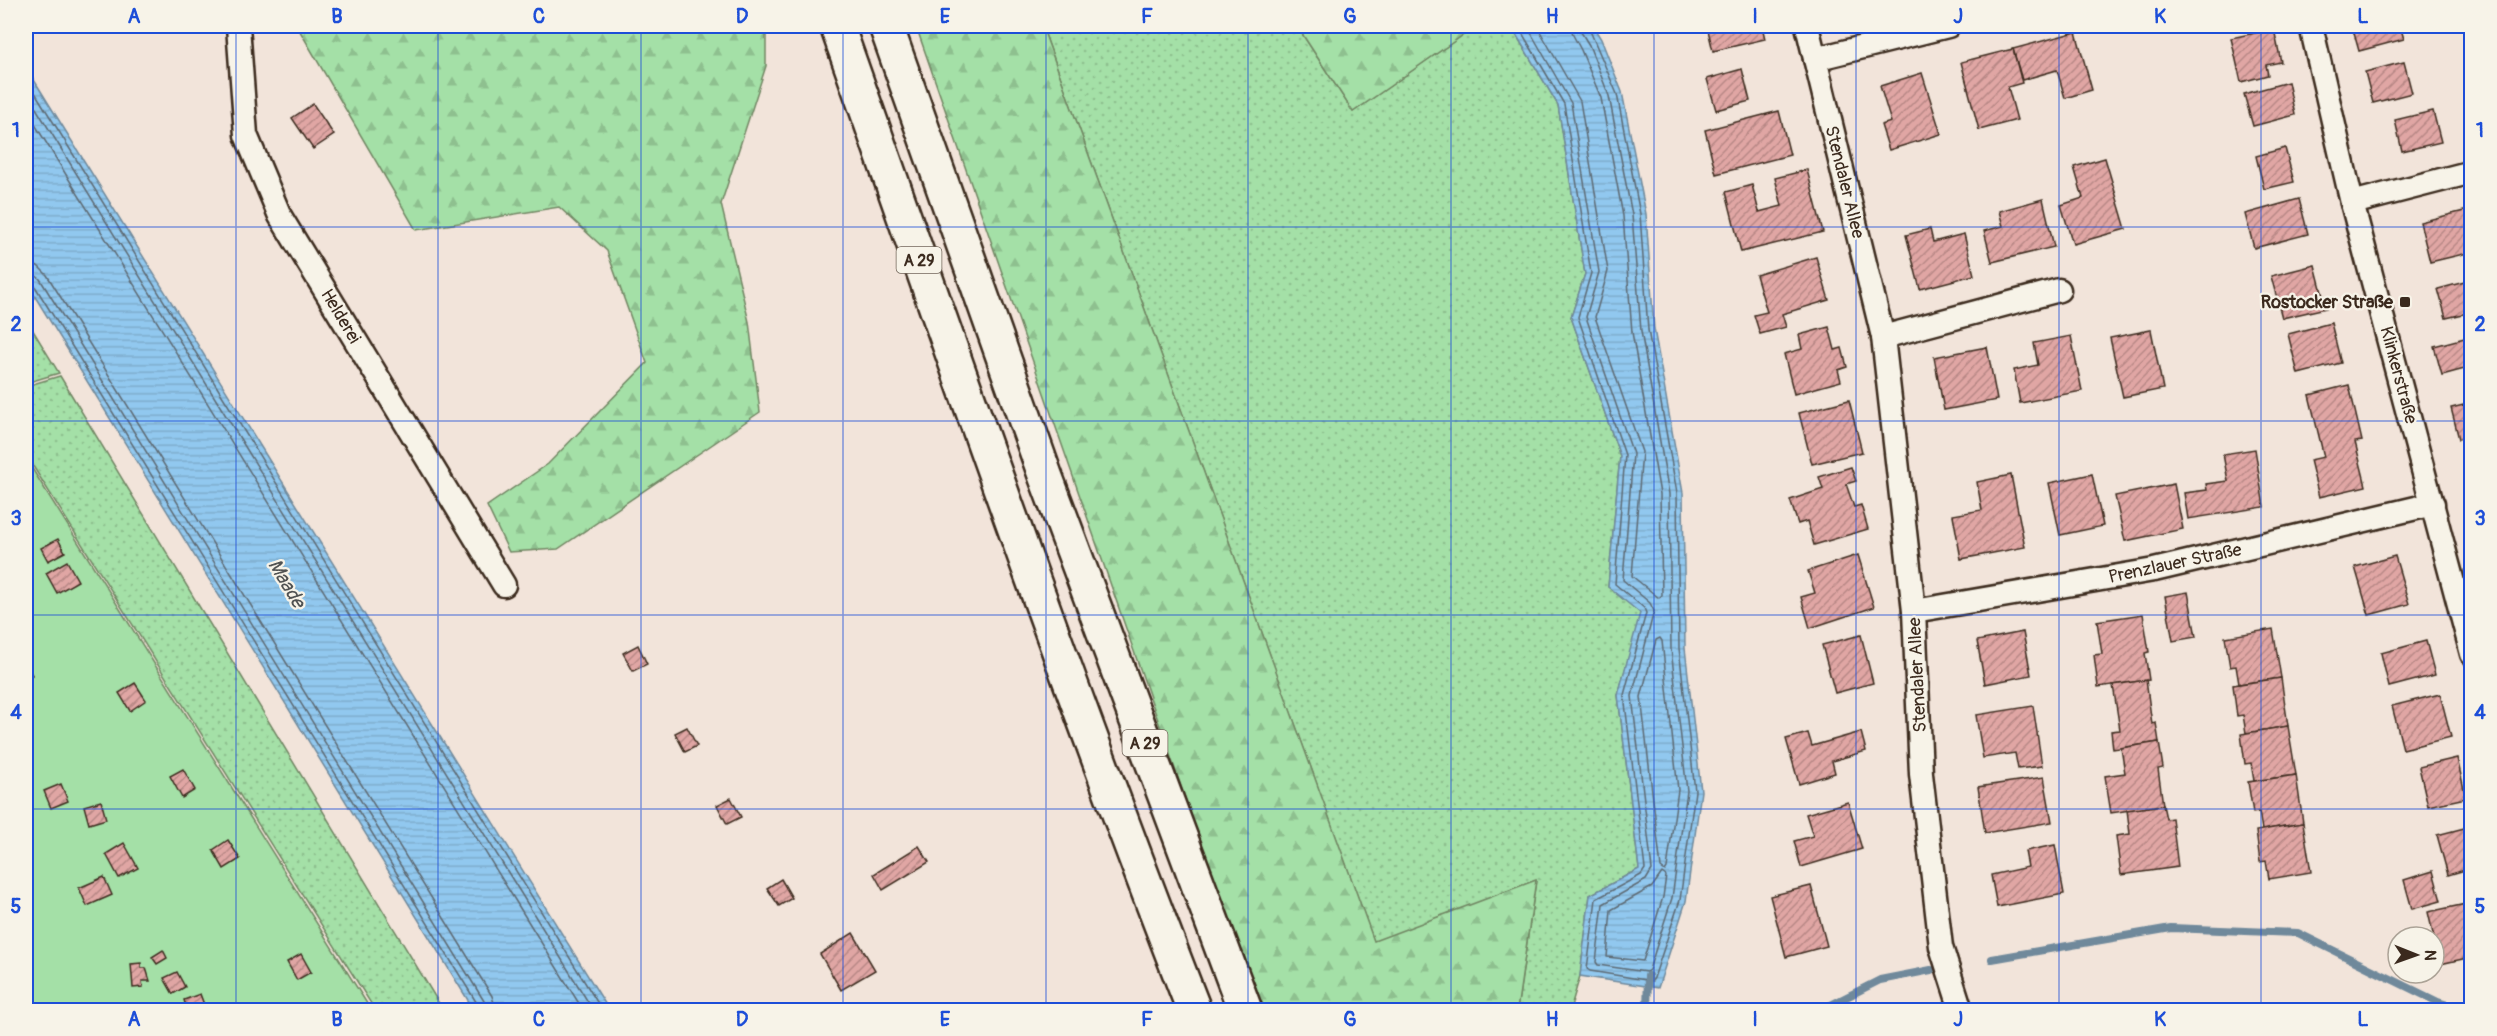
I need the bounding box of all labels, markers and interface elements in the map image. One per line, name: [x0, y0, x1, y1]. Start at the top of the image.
text: A: [128, 4, 141, 29]
text: B: [331, 4, 343, 29]
text: C: [533, 4, 545, 29]
text: D: [736, 4, 749, 29]
text: E: [940, 4, 951, 29]
text: F: [1141, 4, 1153, 29]
text: G: [1343, 4, 1357, 29]
text: H: [1546, 4, 1559, 29]
text: I: [1752, 4, 1758, 29]
text: J: [1953, 4, 1963, 29]
text: K: [2154, 4, 2166, 29]
text: L: [2357, 4, 2369, 29]
text: 1: [12, 118, 20, 143]
text: 1: [2476, 118, 2484, 143]
street label: Stendaler Allee: [1819, 123, 1870, 241]
road number: A 29: [896, 247, 942, 273]
street label: Helderei: [315, 285, 366, 348]
place label: Rostocker Straße: [2261, 291, 2394, 314]
marker: Rostocker Straße: [2398, 295, 2412, 309]
text: 2: [10, 312, 22, 337]
text: 2: [2474, 312, 2486, 337]
street label: Klinkerstraße: [2374, 324, 2423, 426]
text: 3: [10, 506, 22, 531]
text: 3: [2474, 506, 2486, 531]
street label: Prenzlauer Straße: [2106, 538, 2244, 589]
water label: Maade: [262, 554, 312, 614]
street label: Stendaler Allee: [1903, 617, 1932, 733]
text: 4: [10, 700, 22, 725]
text: 4: [2474, 700, 2486, 725]
road number: A 29: [1122, 730, 1168, 756]
text: 5: [11, 894, 22, 919]
text: 5: [2475, 894, 2486, 919]
north arrow: [2386, 925, 2446, 985]
text: N: [2420, 950, 2440, 961]
text: A: [128, 1007, 141, 1032]
text: B: [331, 1007, 343, 1032]
text: C: [533, 1007, 545, 1032]
text: D: [736, 1007, 749, 1032]
text: E: [940, 1007, 951, 1032]
text: F: [1141, 1007, 1153, 1032]
text: G: [1343, 1007, 1357, 1032]
text: H: [1546, 1007, 1559, 1032]
text: I: [1752, 1007, 1758, 1032]
text: J: [1953, 1007, 1963, 1032]
text: K: [2154, 1007, 2166, 1032]
text: L: [2357, 1007, 2369, 1032]

